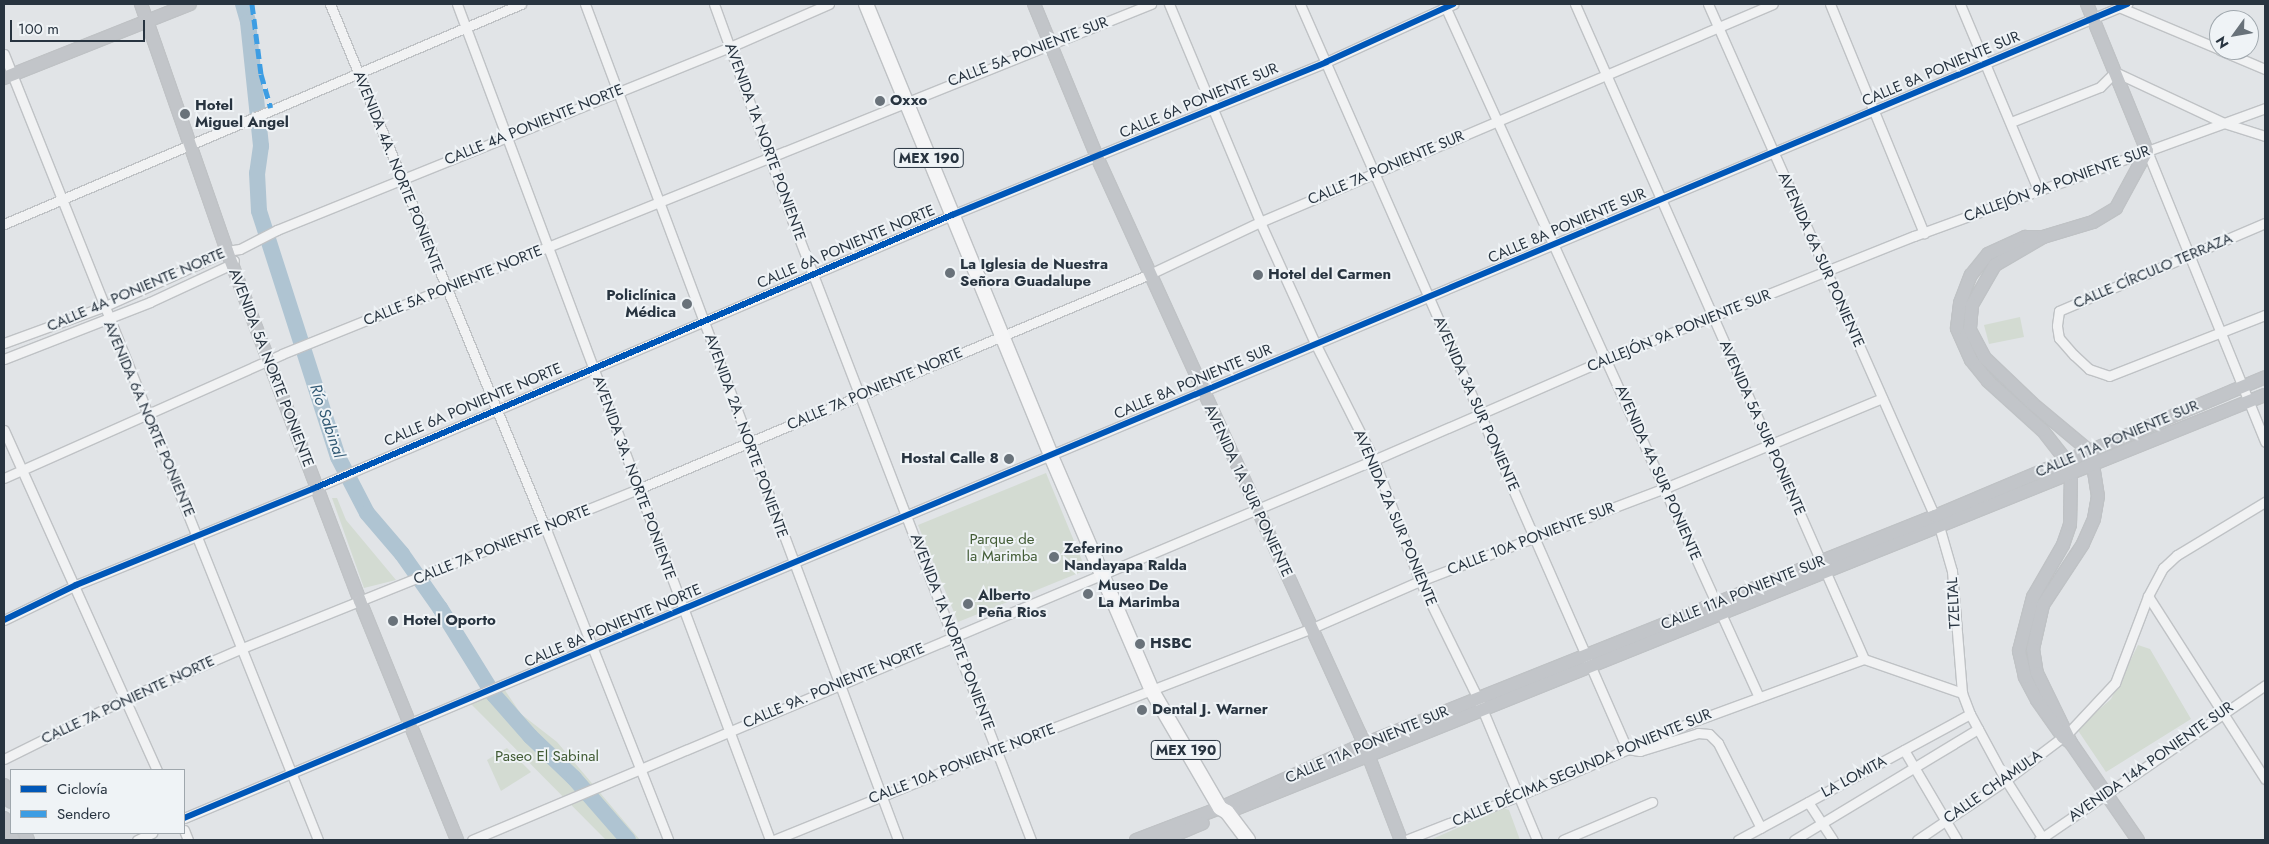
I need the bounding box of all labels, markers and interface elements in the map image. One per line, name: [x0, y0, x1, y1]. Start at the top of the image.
scale bar: [12, 10, 148, 42]
north arrow: [2209, 10, 2259, 60]
street label: CALLE 5A PONIENTE SUR: [945, 13, 1111, 91]
text: 100 m: [18, 18, 59, 40]
street label: CALLE 8A PONIENTE SUR: [1859, 28, 2023, 110]
text: N: [2211, 32, 2234, 52]
street label: AVENIDA 1A NORTE PONIENTE: [721, 41, 809, 243]
street label: CALLE 6A PONIENTE SUR: [1117, 59, 1281, 143]
street label: AVENIDA 4A. NORTE PONIENTE: [349, 68, 447, 276]
street label: CALLE 4A PONIENTE NORTE: [442, 81, 626, 169]
place label: Oxxo: [890, 92, 927, 110]
marker: Oxxo: [874, 95, 886, 107]
place label: Hotel Miguel Angel: [195, 96, 289, 131]
marker: Hotel Miguel Angel: [179, 108, 191, 120]
street label: CALLE 7A PONIENTE SUR: [1305, 127, 1467, 209]
street label: CALLEJÓN 9A PONIENTE SUR: [1962, 142, 2152, 226]
road number: MEX 190: [893, 146, 965, 170]
street label: AVENIDA 6A SUR PONIENTE: [1774, 170, 1868, 350]
street label: CALLE 8A PONIENTE SUR: [1485, 185, 1649, 267]
street label: CALLE 6A PONIENTE NORTE: [754, 201, 938, 293]
street label: CALLE CÍRCULO TERRAZA: [2071, 229, 2235, 313]
street label: CALLE 5A PONIENTE NORTE: [361, 242, 545, 330]
street label: CALLE 4A PONIENTE NORTE: [44, 244, 228, 336]
place label: La Iglesia de Nuestra Señora Guadalupe: [960, 255, 1108, 290]
street label: AVENIDA 5A NORTE PONIENTE: [225, 266, 317, 470]
place label: Hotel del Carmen: [1268, 266, 1391, 284]
marker: La Iglesia de Nuestra Señora Guadalupe: [944, 267, 956, 279]
marker: Hotel del Carmen: [1252, 269, 1264, 281]
place label: Policlínica Médica: [606, 286, 676, 321]
street label: CALLEJÓN 9A PONIENTE SUR: [1585, 286, 1773, 376]
marker: Policlínica Médica: [680, 297, 694, 311]
street label: AVENIDA 3A SUR PONIENTE: [1429, 314, 1523, 494]
street label: AVENIDA 6A NORTE PONIENTE: [99, 318, 199, 520]
street label: AVENIDA 2A. NORTE PONIENTE: [701, 331, 791, 541]
street label: AVENIDA 5A SUR PONIENTE: [1715, 338, 1809, 518]
street label: CALLE 8A PONIENTE SUR: [1111, 341, 1275, 423]
street label: CALLE 7A PONIENTE NORTE: [784, 344, 966, 434]
street label: CALLE 6A PONIENTE NORTE: [381, 359, 565, 451]
street label: AVENIDA 3A. NORTE PONIENTE: [589, 374, 679, 582]
water label: Río Sabinal: [305, 382, 349, 460]
street label: AVENIDA 4A SUR PONIENTE: [1611, 382, 1705, 564]
street label: CALLE 11A PONIENTE SUR: [2033, 397, 2201, 481]
street label: AVENIDA 1A SUR PONIENTE: [1200, 402, 1296, 580]
street label: AVENIDA 2A SUR PONIENTE: [1350, 427, 1440, 609]
place label: Hostal Calle 8: [901, 450, 999, 468]
marker: Hostal Calle 8: [1003, 453, 1015, 465]
street label: CALLE 10A PONIENTE SUR: [1445, 499, 1617, 579]
street label: CALLE 7A PONIENTE NORTE: [411, 501, 593, 589]
park label: Parque de la Marimba: [966, 530, 1038, 565]
street label: AVENIDA 1A NORTE PONIENTE: [906, 531, 998, 733]
place label: Zeferino Nandayapa Ralda: [1064, 539, 1187, 574]
marker: Zeferino Nandayapa Ralda: [1048, 551, 1060, 563]
street label: CALLE 11A PONIENTE SUR: [1658, 552, 1828, 634]
place label: Museo De La Marimba: [1098, 576, 1180, 611]
street label: TZELTAL: [1944, 577, 1964, 629]
street label: CALLE 8A PONIENTE NORTE: [522, 580, 704, 672]
place label: Alberto Peña Rios: [978, 586, 1046, 621]
marker: Museo De La Marimba: [1082, 588, 1094, 600]
marker: Alberto Peña Rios: [962, 598, 974, 610]
place label: Hotel Oporto: [403, 612, 496, 630]
marker: Hotel Oporto: [387, 615, 399, 627]
place label: HSBC: [1150, 635, 1192, 653]
marker: HSBC: [1134, 638, 1146, 650]
street label: CALLE 9A. PONIENTE NORTE: [741, 640, 927, 732]
street label: CALLE 7A PONIENTE NORTE: [39, 652, 217, 748]
street label: AVENIDA 14A PONIENTE SUR: [2065, 698, 2237, 826]
place label: Dental J. Warner: [1152, 701, 1268, 719]
street label: CALLE 11A PONIENTE SUR: [1283, 703, 1451, 787]
marker: Dental J. Warner: [1136, 704, 1148, 716]
street label: CALLE DÉCIMA SEGUNDA PONIENTE SUR: [1450, 705, 1714, 831]
street label: CALLE 10A PONIENTE NORTE: [866, 720, 1058, 808]
road number: MEX 190: [1150, 738, 1222, 762]
street label: CALLE CHAMULA: [1940, 746, 2046, 828]
park label: Paseo El Sabinal: [495, 748, 599, 766]
street label: LA LOMITA: [1818, 752, 1890, 802]
legend: [10, 769, 185, 834]
text: Ciclovía: [57, 778, 107, 800]
text: Sendero: [57, 803, 110, 825]

